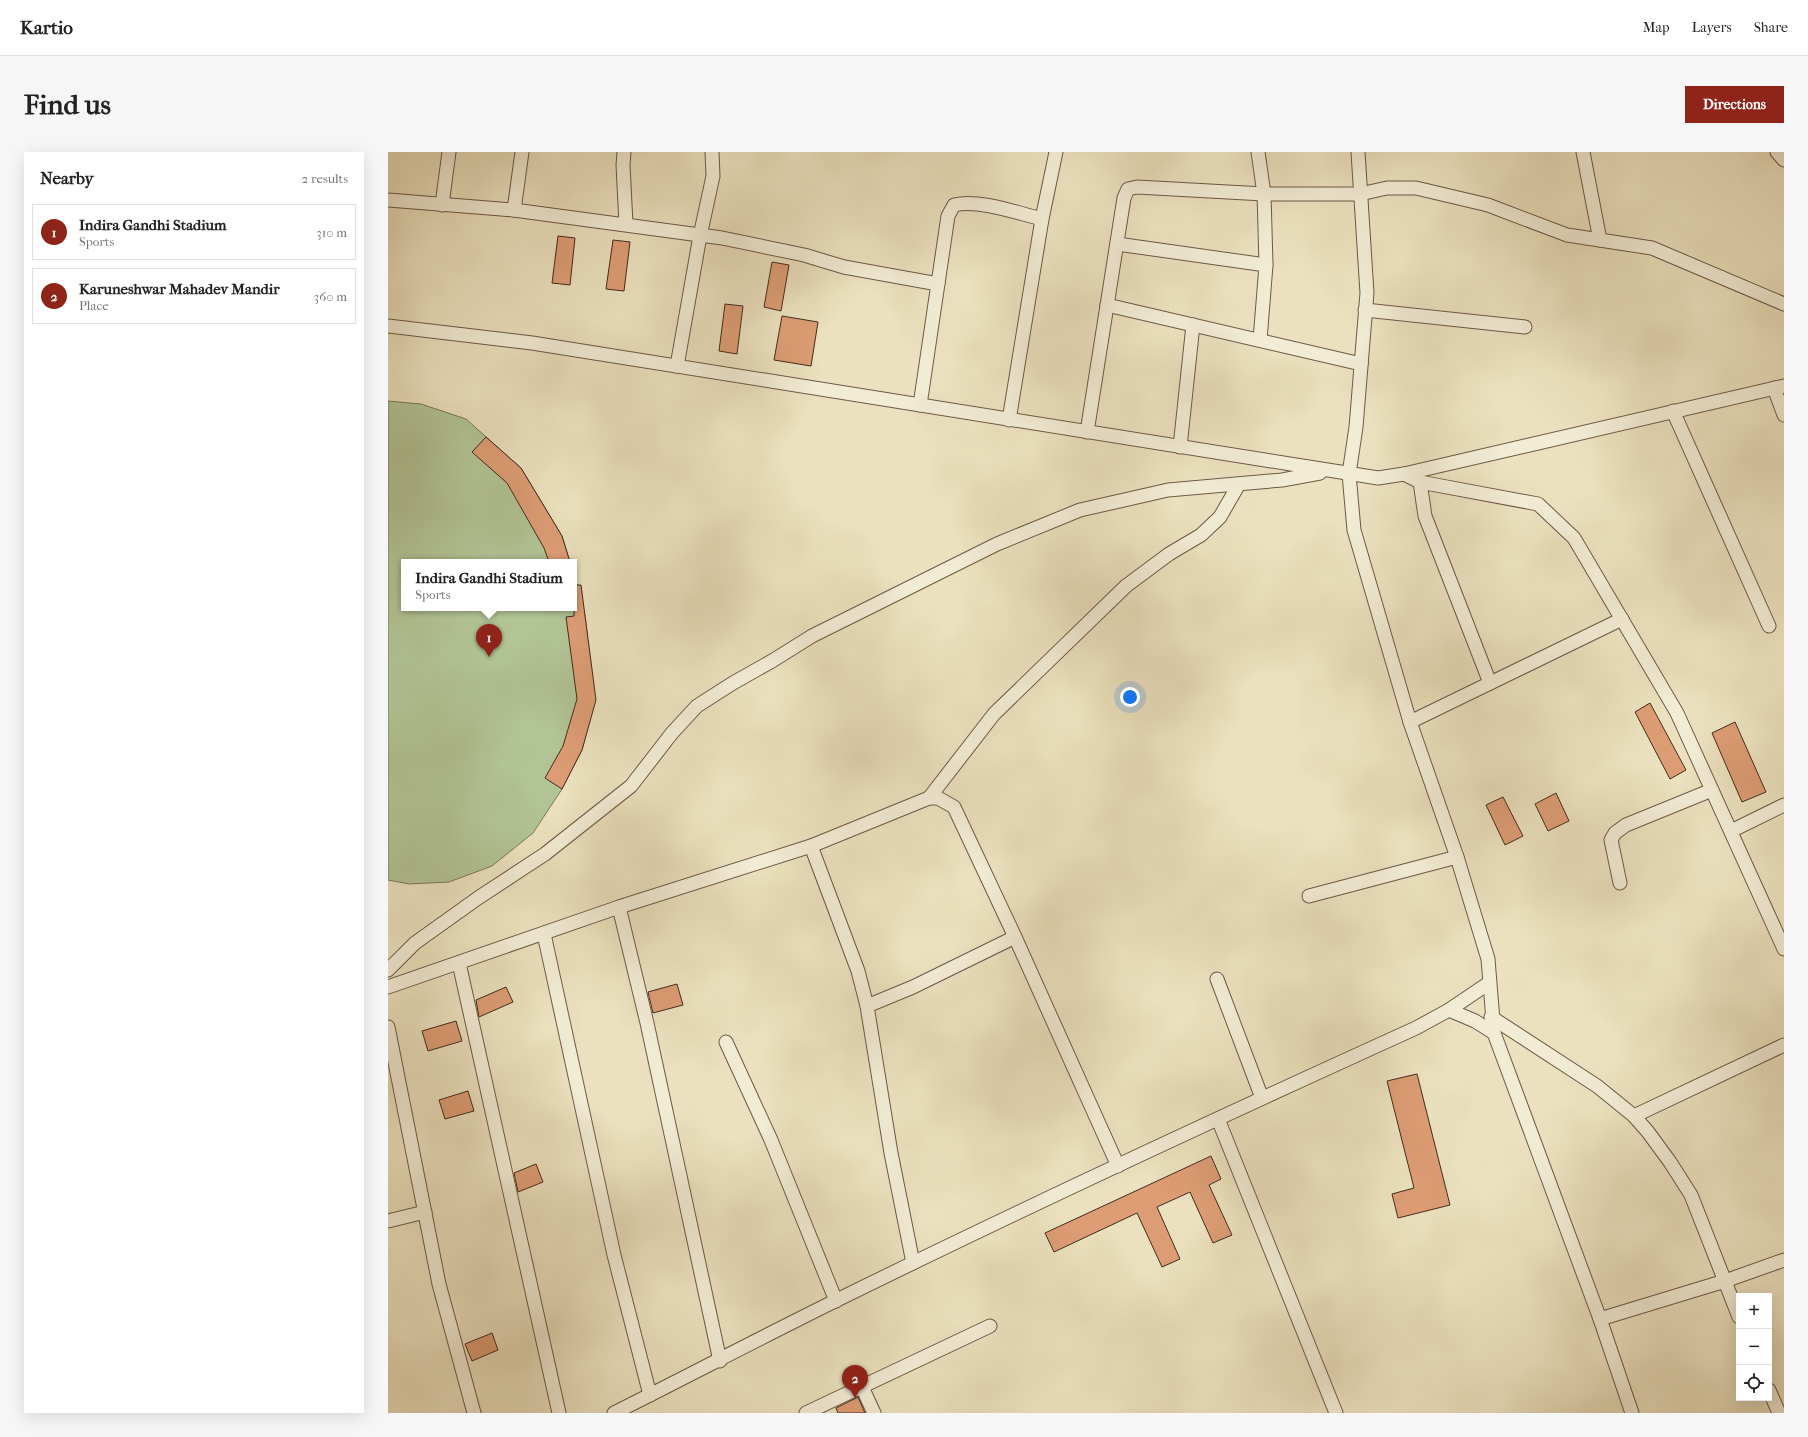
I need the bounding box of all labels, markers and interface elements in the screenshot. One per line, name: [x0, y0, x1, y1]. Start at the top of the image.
text: Kartio: [20, 17, 73, 39]
text: Map: [1643, 19, 1670, 36]
text: Layers: [1692, 19, 1732, 36]
text: Share: [1754, 19, 1788, 36]
button: Directions: [1685, 86, 1784, 123]
text: Find us: [24, 88, 111, 121]
text: Nearby: [40, 168, 94, 188]
text: 2 results: [302, 171, 348, 186]
text: Indira Gandhi Stadium: [79, 216, 227, 234]
text: 1: [52, 225, 56, 240]
text: 310 m: [316, 225, 347, 240]
text: Sports: [79, 234, 114, 249]
text: Karuneshwar Mahadev Mandir: [79, 280, 280, 298]
text: 2: [51, 289, 57, 304]
text: 360 m: [314, 289, 347, 304]
text: Place: [79, 298, 109, 313]
popup: [401, 559, 577, 611]
text: Indira Gandhi Stadium: [415, 569, 563, 587]
text: Sports: [415, 587, 451, 602]
pin: 1: [476, 624, 502, 657]
your location: [1120, 687, 1140, 707]
map controls: [1736, 1293, 1772, 1401]
button: +: [1736, 1293, 1772, 1329]
button: −: [1736, 1329, 1772, 1365]
pin: 2: [842, 1365, 868, 1398]
button: locate: [1736, 1365, 1772, 1401]

